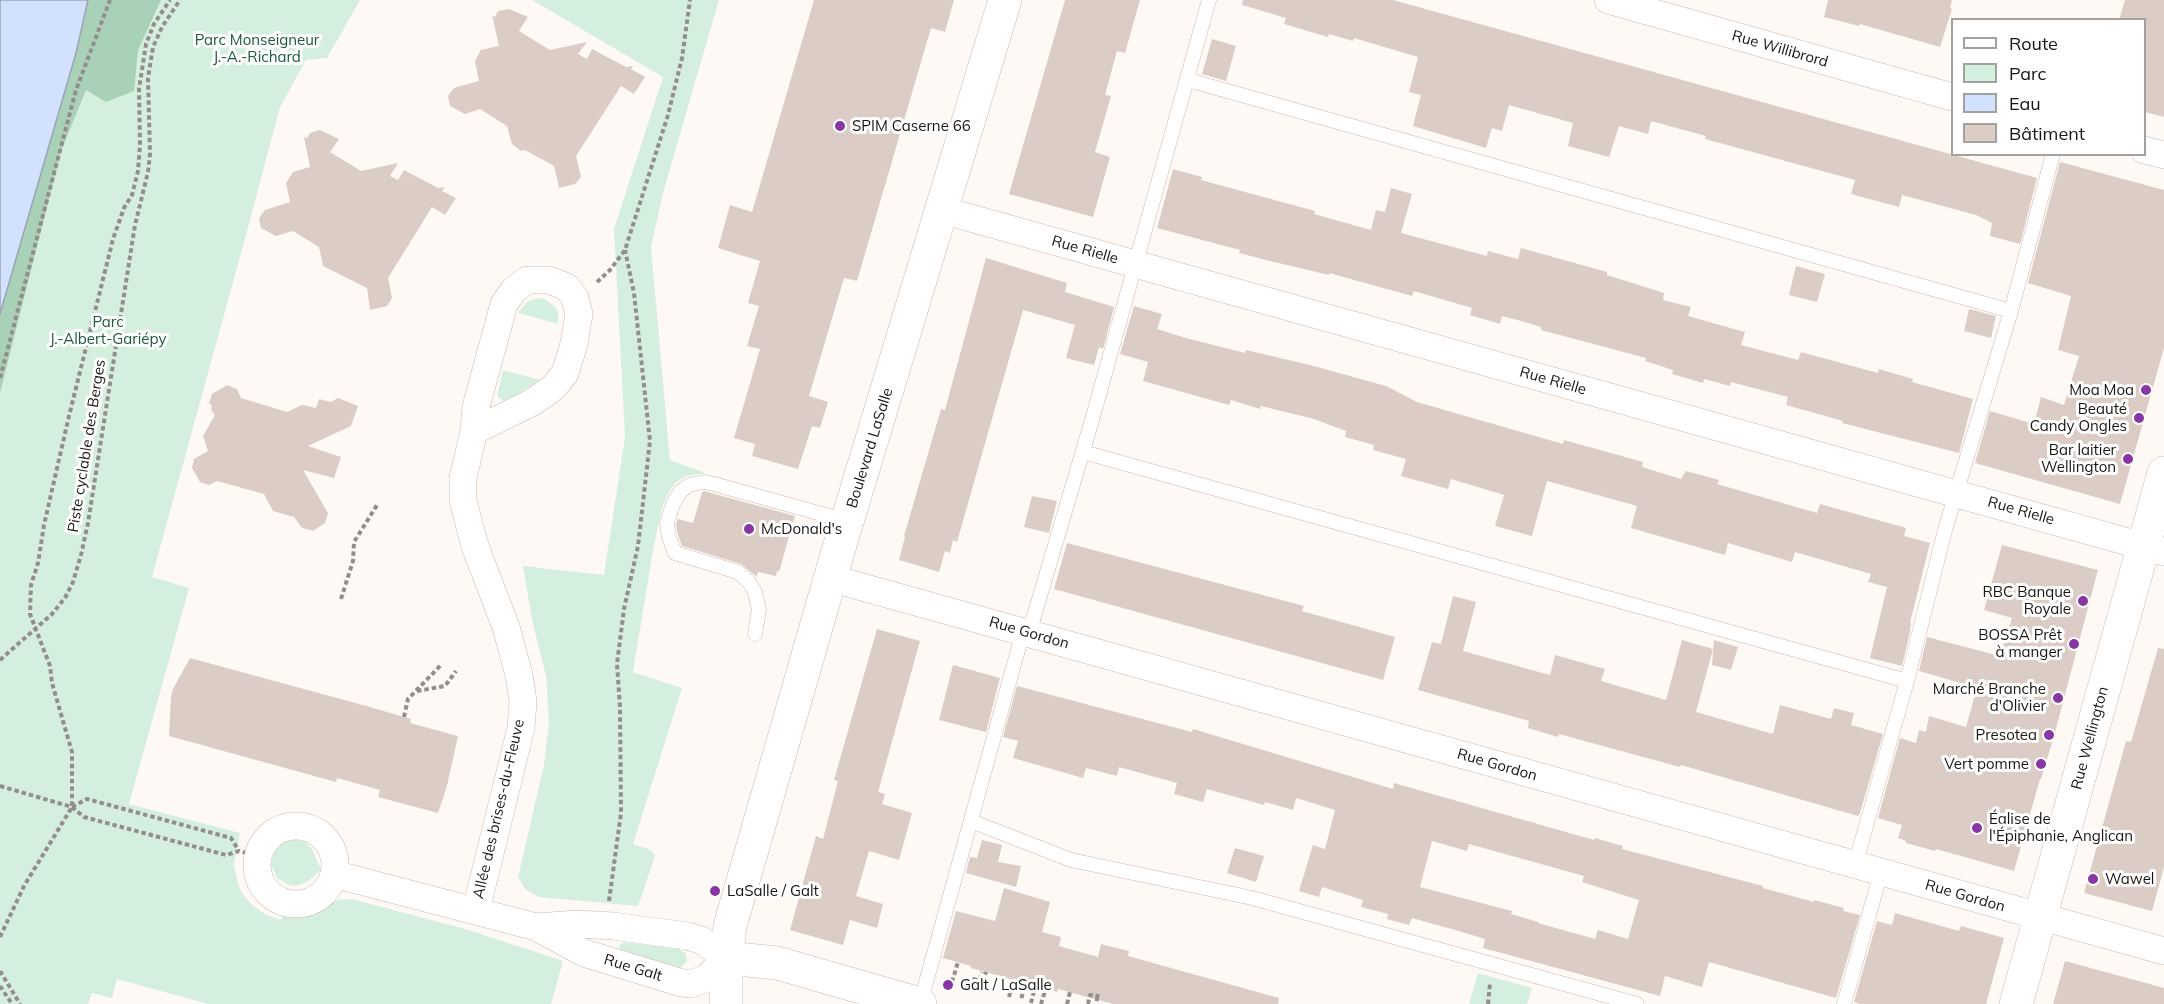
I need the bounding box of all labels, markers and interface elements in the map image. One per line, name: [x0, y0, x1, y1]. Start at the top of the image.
legend: [1951, 18, 2146, 156]
street label: Rue Willibrord: [1730, 27, 1830, 71]
park label: Parc Monseigneur J.-A.-Richard: [195, 31, 319, 66]
text: Route: [2009, 32, 2058, 55]
text: Parc: [2009, 62, 2046, 85]
text: Eau: [2009, 92, 2041, 115]
place label: SPIM Caserne 66: [852, 117, 971, 135]
marker: SPIM Caserne 66: [833, 119, 847, 133]
text: Bâtiment: [2009, 122, 2085, 145]
street label: Rue Rielle: [1050, 232, 1120, 268]
park label: Parc J.-Albert-Gariépy: [50, 313, 166, 348]
street label: Piste cyclable des Berges: [64, 358, 110, 534]
street label: Rue Rielle: [1518, 363, 1588, 399]
place label: Moa Moa: [2069, 381, 2134, 399]
marker: Moa Moa: [2139, 383, 2153, 397]
street label: Boulevard LaSalle: [843, 386, 897, 510]
place label: Beauté Candy Ongles: [2030, 400, 2127, 435]
marker: Beauté Candy Ongles: [2132, 411, 2146, 425]
place label: Bar laitier Wellington: [2041, 441, 2116, 476]
marker: Bar laitier Wellington: [2121, 452, 2135, 466]
street label: Rue Rielle: [1986, 493, 2056, 529]
place label: McDonald's: [761, 520, 842, 538]
marker: McDonald's: [742, 522, 756, 536]
place label: RBC Banque Royale: [1982, 583, 2071, 618]
marker: RBC Banque Royale: [2076, 594, 2090, 608]
street label: Rue Gordon: [987, 613, 1071, 653]
place label: BOSSA Prêt à manger: [1978, 626, 2062, 661]
marker: BOSSA Prêt à manger: [2067, 637, 2081, 651]
place label: Marché Branche d'Olivier: [1933, 680, 2046, 715]
street label: Rue Wellington: [2068, 684, 2112, 792]
marker: Marché Branche d'Olivier: [2051, 691, 2065, 705]
street label: Allée des brises-du-Fleuve: [470, 718, 528, 900]
place label: Presotea: [1976, 726, 2037, 744]
marker: Presotea: [2042, 728, 2056, 742]
street label: Rue Gordon: [1455, 745, 1539, 785]
place label: Vert pomme: [1944, 755, 2029, 773]
marker: Vert pomme: [2034, 757, 2048, 771]
place label: Église de l'Épiphanie, Anglican: [1989, 810, 2133, 845]
marker: Église de l'Épiphanie, Anglican: [1970, 821, 1984, 835]
place label: Wawel: [2105, 870, 2154, 888]
marker: Wawel: [2086, 872, 2100, 886]
street label: Rue Gordon: [1923, 876, 2007, 916]
place label: LaSalle / Galt: [727, 882, 819, 900]
marker: LaSalle / Galt: [708, 884, 722, 898]
street label: Rue Galt: [602, 951, 664, 985]
place label: Galt / LaSalle: [960, 976, 1052, 994]
marker: Galt / LaSalle: [941, 978, 955, 992]

